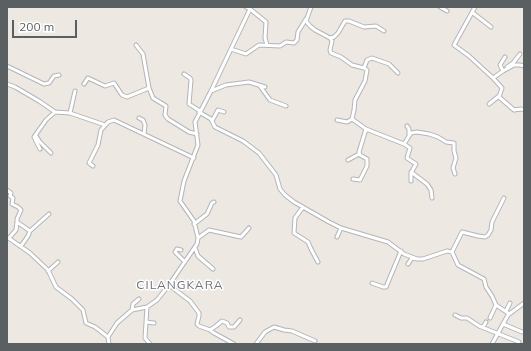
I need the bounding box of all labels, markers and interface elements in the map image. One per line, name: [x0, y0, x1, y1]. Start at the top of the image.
scale bar: [14, 12, 79, 38]
text: 200 m: [19, 19, 54, 34]
district label: CILANGKARA: [136, 278, 224, 292]

